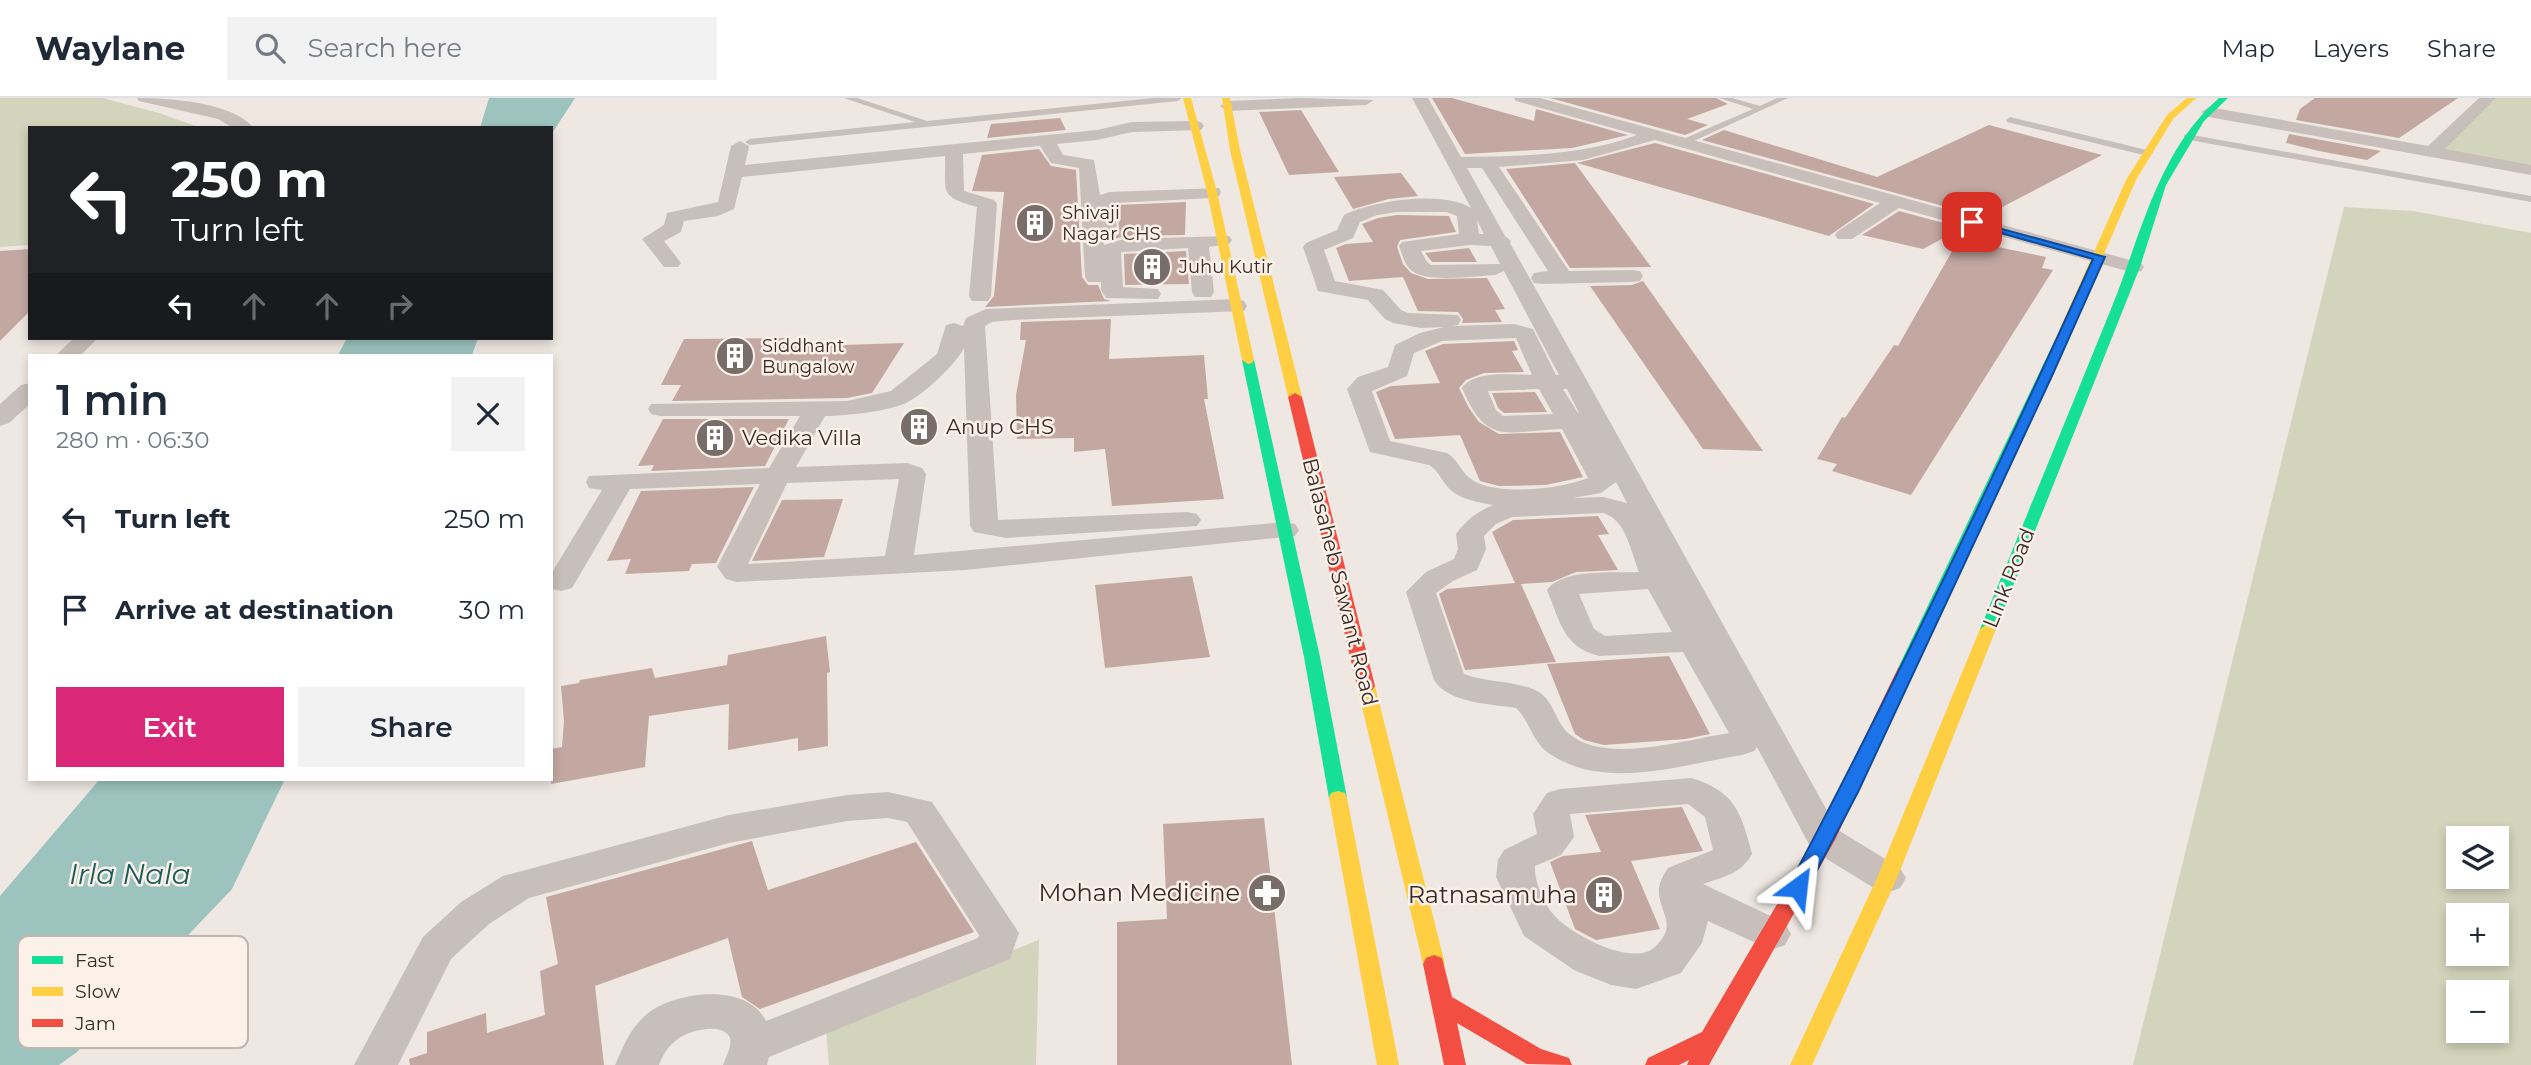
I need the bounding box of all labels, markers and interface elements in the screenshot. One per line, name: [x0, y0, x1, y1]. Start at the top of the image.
search box: [227, 17, 717, 80]
text: Waylane: [35, 28, 185, 68]
icon: search: [251, 29, 289, 67]
text: Search here: [307, 32, 462, 64]
text: Map: [2221, 34, 2275, 63]
text: Layers: [2313, 34, 2389, 63]
text: Share: [2427, 34, 2496, 63]
text: 250 m: [171, 150, 328, 209]
icon: left: [56, 154, 147, 245]
pin: [1942, 192, 2002, 252]
building icon: Shivaji Nagar CHS: [1014, 202, 1056, 244]
place label: Shivaji Nagar CHS: [1062, 202, 1161, 245]
icon: arrive: [1953, 203, 1991, 241]
text: Turn left: [171, 210, 305, 249]
building icon: Juhu Kutir: [1131, 246, 1173, 288]
place label: Juhu Kutir: [1178, 256, 1273, 278]
icon: left: [162, 287, 200, 325]
icon: ahead: [235, 287, 273, 325]
icon: ahead: [308, 287, 346, 325]
icon: right: [381, 287, 419, 325]
building icon: Siddhant Bungalow: [714, 335, 756, 377]
place label: Siddhant Bungalow: [762, 335, 855, 378]
text: 1 min: [56, 374, 169, 426]
button: close: [451, 377, 525, 451]
building icon: Anup CHS: [898, 406, 940, 448]
place label: Anup CHS: [946, 414, 1054, 439]
building icon: Vedika Villa: [694, 417, 736, 459]
place label: Vedika Villa: [742, 425, 862, 450]
text: 280 m · 06:30: [56, 426, 210, 454]
street label: Balasaheb Sawant Road: [1298, 456, 1383, 708]
icon: left: [56, 500, 94, 538]
text: Turn left: [115, 503, 231, 535]
text: 250 m: [444, 503, 525, 535]
street label: Link Road: [1977, 524, 2040, 631]
icon: arrive: [56, 591, 94, 629]
text: Arrive at destination: [115, 594, 394, 626]
text: 30 m: [459, 594, 525, 626]
button: Exit: [56, 687, 284, 767]
button: Share: [298, 687, 525, 767]
map controls: [2446, 826, 2509, 1043]
button: layers: [2446, 826, 2509, 889]
position arrow: [1761, 850, 1835, 924]
water label: Irla Nala: [69, 857, 191, 891]
pharmacy icon: Mohan Medicine: [1246, 872, 1288, 914]
building icon: Ratnasamuha: [1583, 874, 1625, 916]
place label: Mohan Medicine: [1038, 878, 1240, 907]
place label: Ratnasamuha: [1408, 880, 1577, 909]
button: +: [2446, 903, 2509, 966]
legend: [18, 936, 248, 1048]
text: Fast: [75, 949, 115, 972]
text: Slow: [75, 980, 120, 1003]
button: −: [2446, 980, 2509, 1043]
text: Jam: [74, 1012, 116, 1035]

